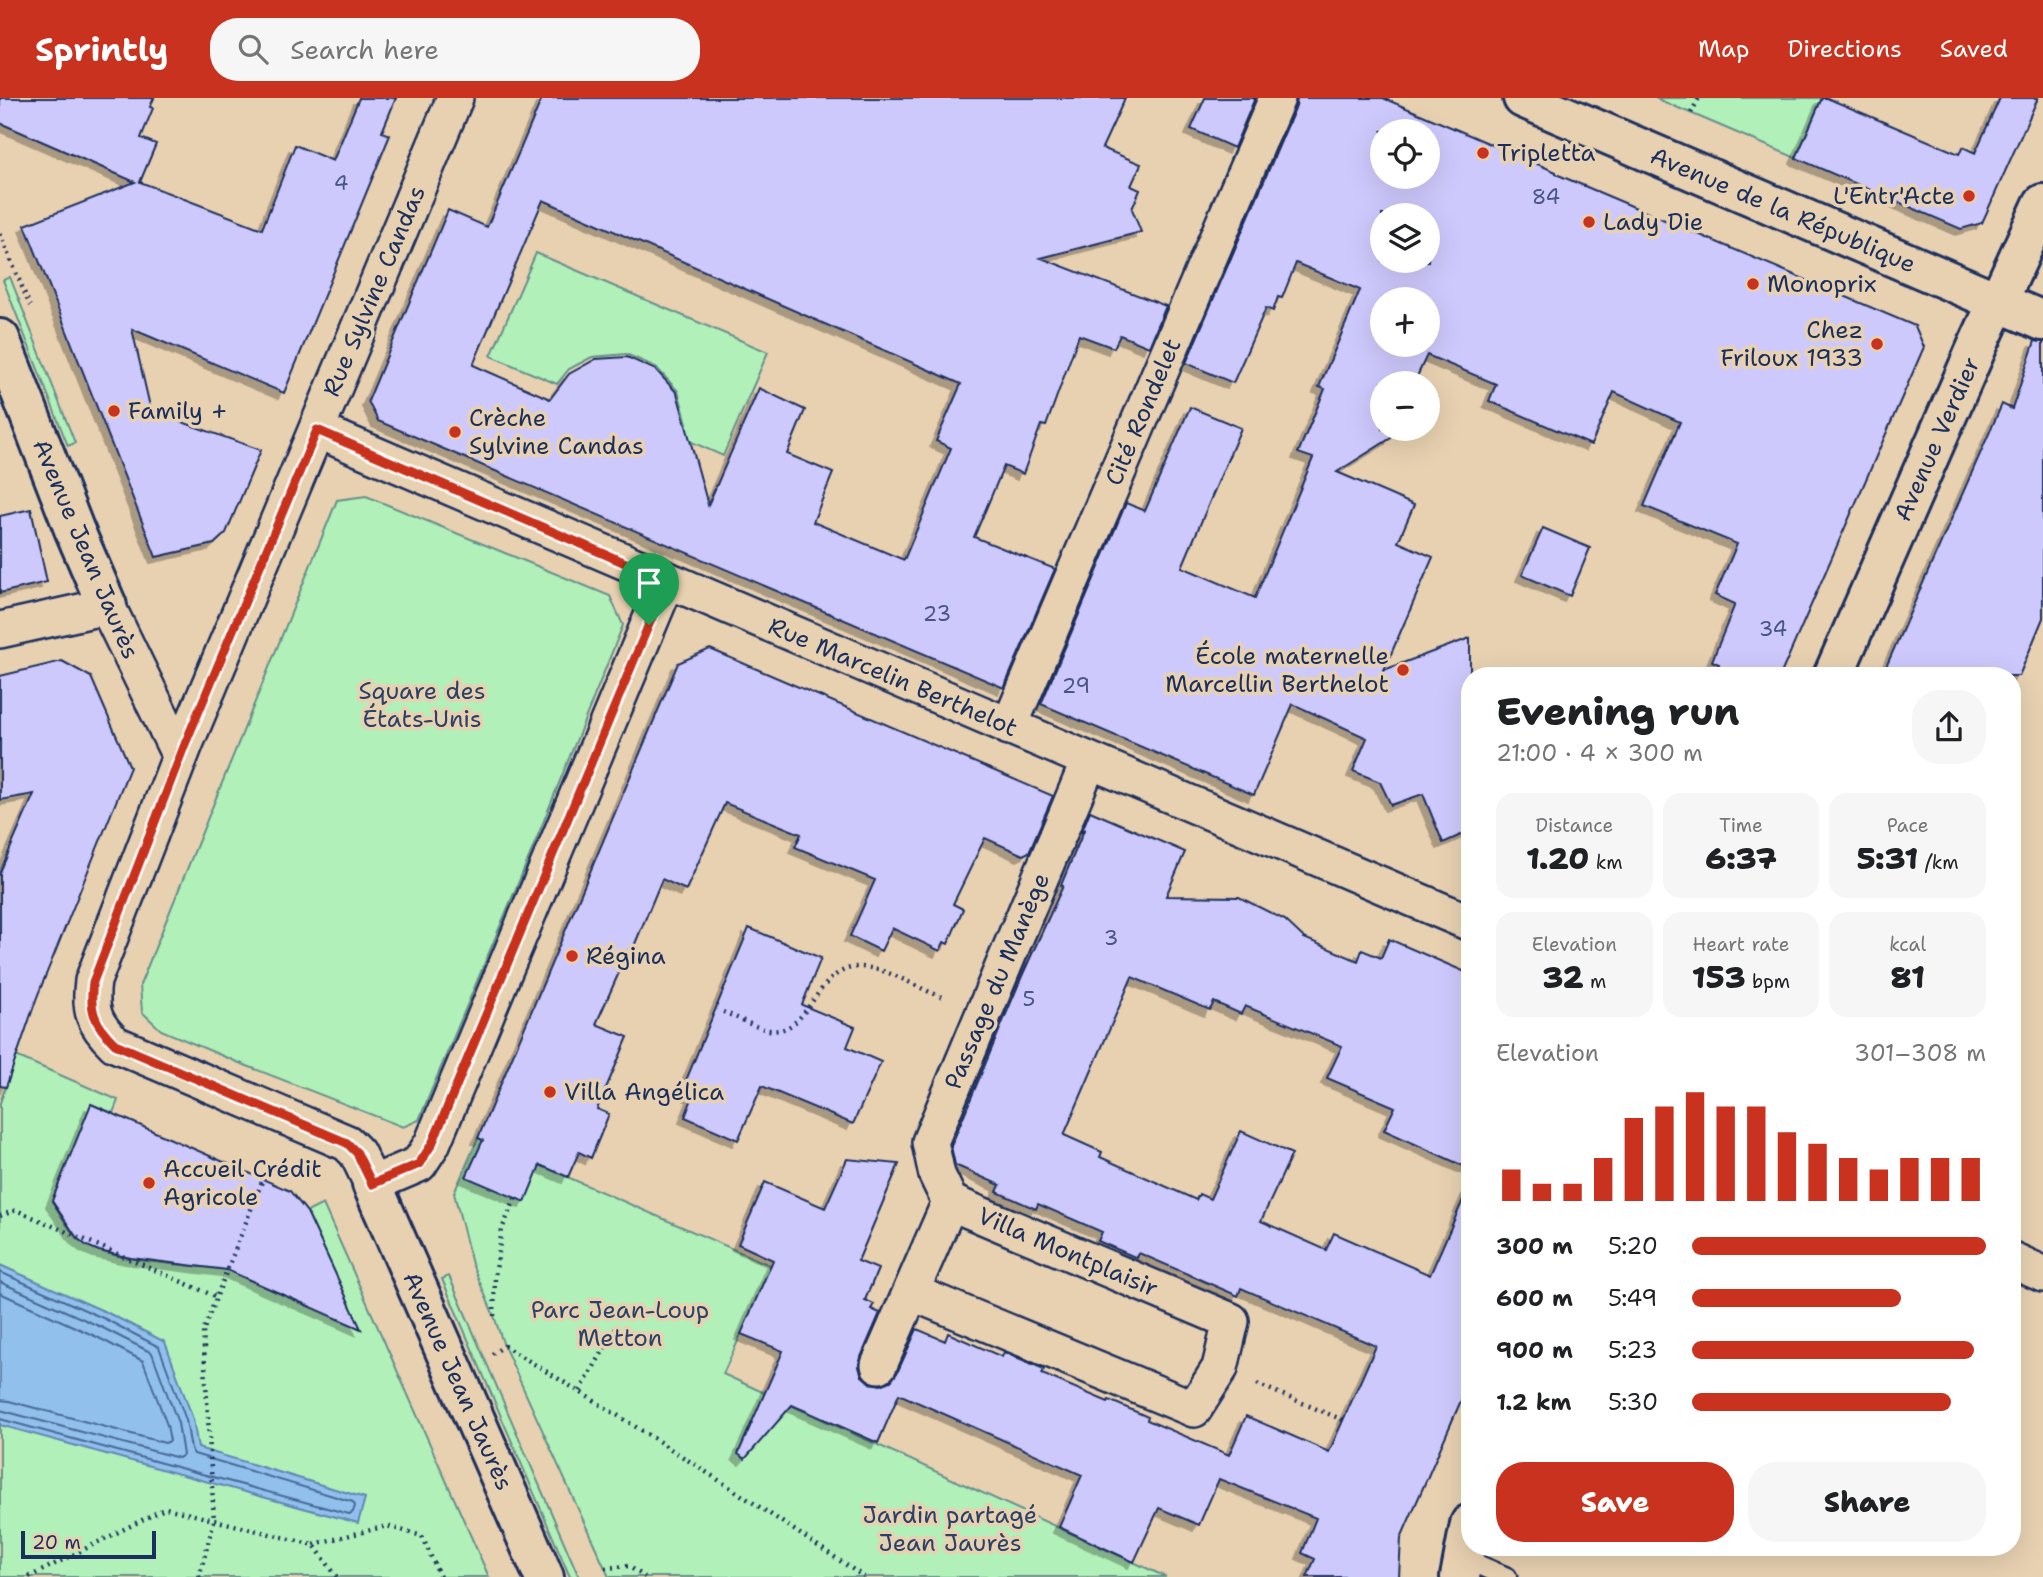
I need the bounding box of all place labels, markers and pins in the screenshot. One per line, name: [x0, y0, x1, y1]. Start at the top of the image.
place label: Tripletta: [1497, 137, 1596, 169]
marker: Tripletta: [1475, 145, 1491, 161]
place label: L'Entr'Acte: [1833, 180, 1955, 212]
marker: L'Entr'Acte: [1961, 188, 1977, 204]
place label: Lady Die: [1603, 206, 1703, 238]
marker: Lady Die: [1581, 214, 1597, 230]
place label: Monoprix: [1767, 268, 1877, 300]
marker: Monoprix: [1745, 276, 1761, 292]
place label: Chez Friloux 1933: [1721, 314, 1863, 374]
marker: Chez Friloux 1933: [1869, 336, 1885, 352]
place label: Family +: [128, 395, 228, 427]
place label: Crèche Sylvine Candas: [469, 402, 644, 462]
marker: Family +: [106, 403, 122, 419]
marker: Crèche Sylvine Candas: [447, 424, 463, 440]
pin: [619, 553, 679, 625]
place label: École maternelle Marcellin Berthelot: [1165, 640, 1389, 700]
marker: École maternelle Marcellin Berthelot: [1395, 662, 1411, 678]
place label: Régina: [586, 940, 666, 972]
marker: Régina: [564, 948, 580, 964]
place label: Villa Angélica: [564, 1076, 724, 1108]
marker: Villa Angélica: [542, 1084, 558, 1100]
place label: Accueil Crédit Agricole: [163, 1153, 322, 1213]
marker: Accueil Crédit Agricole: [141, 1175, 157, 1191]

